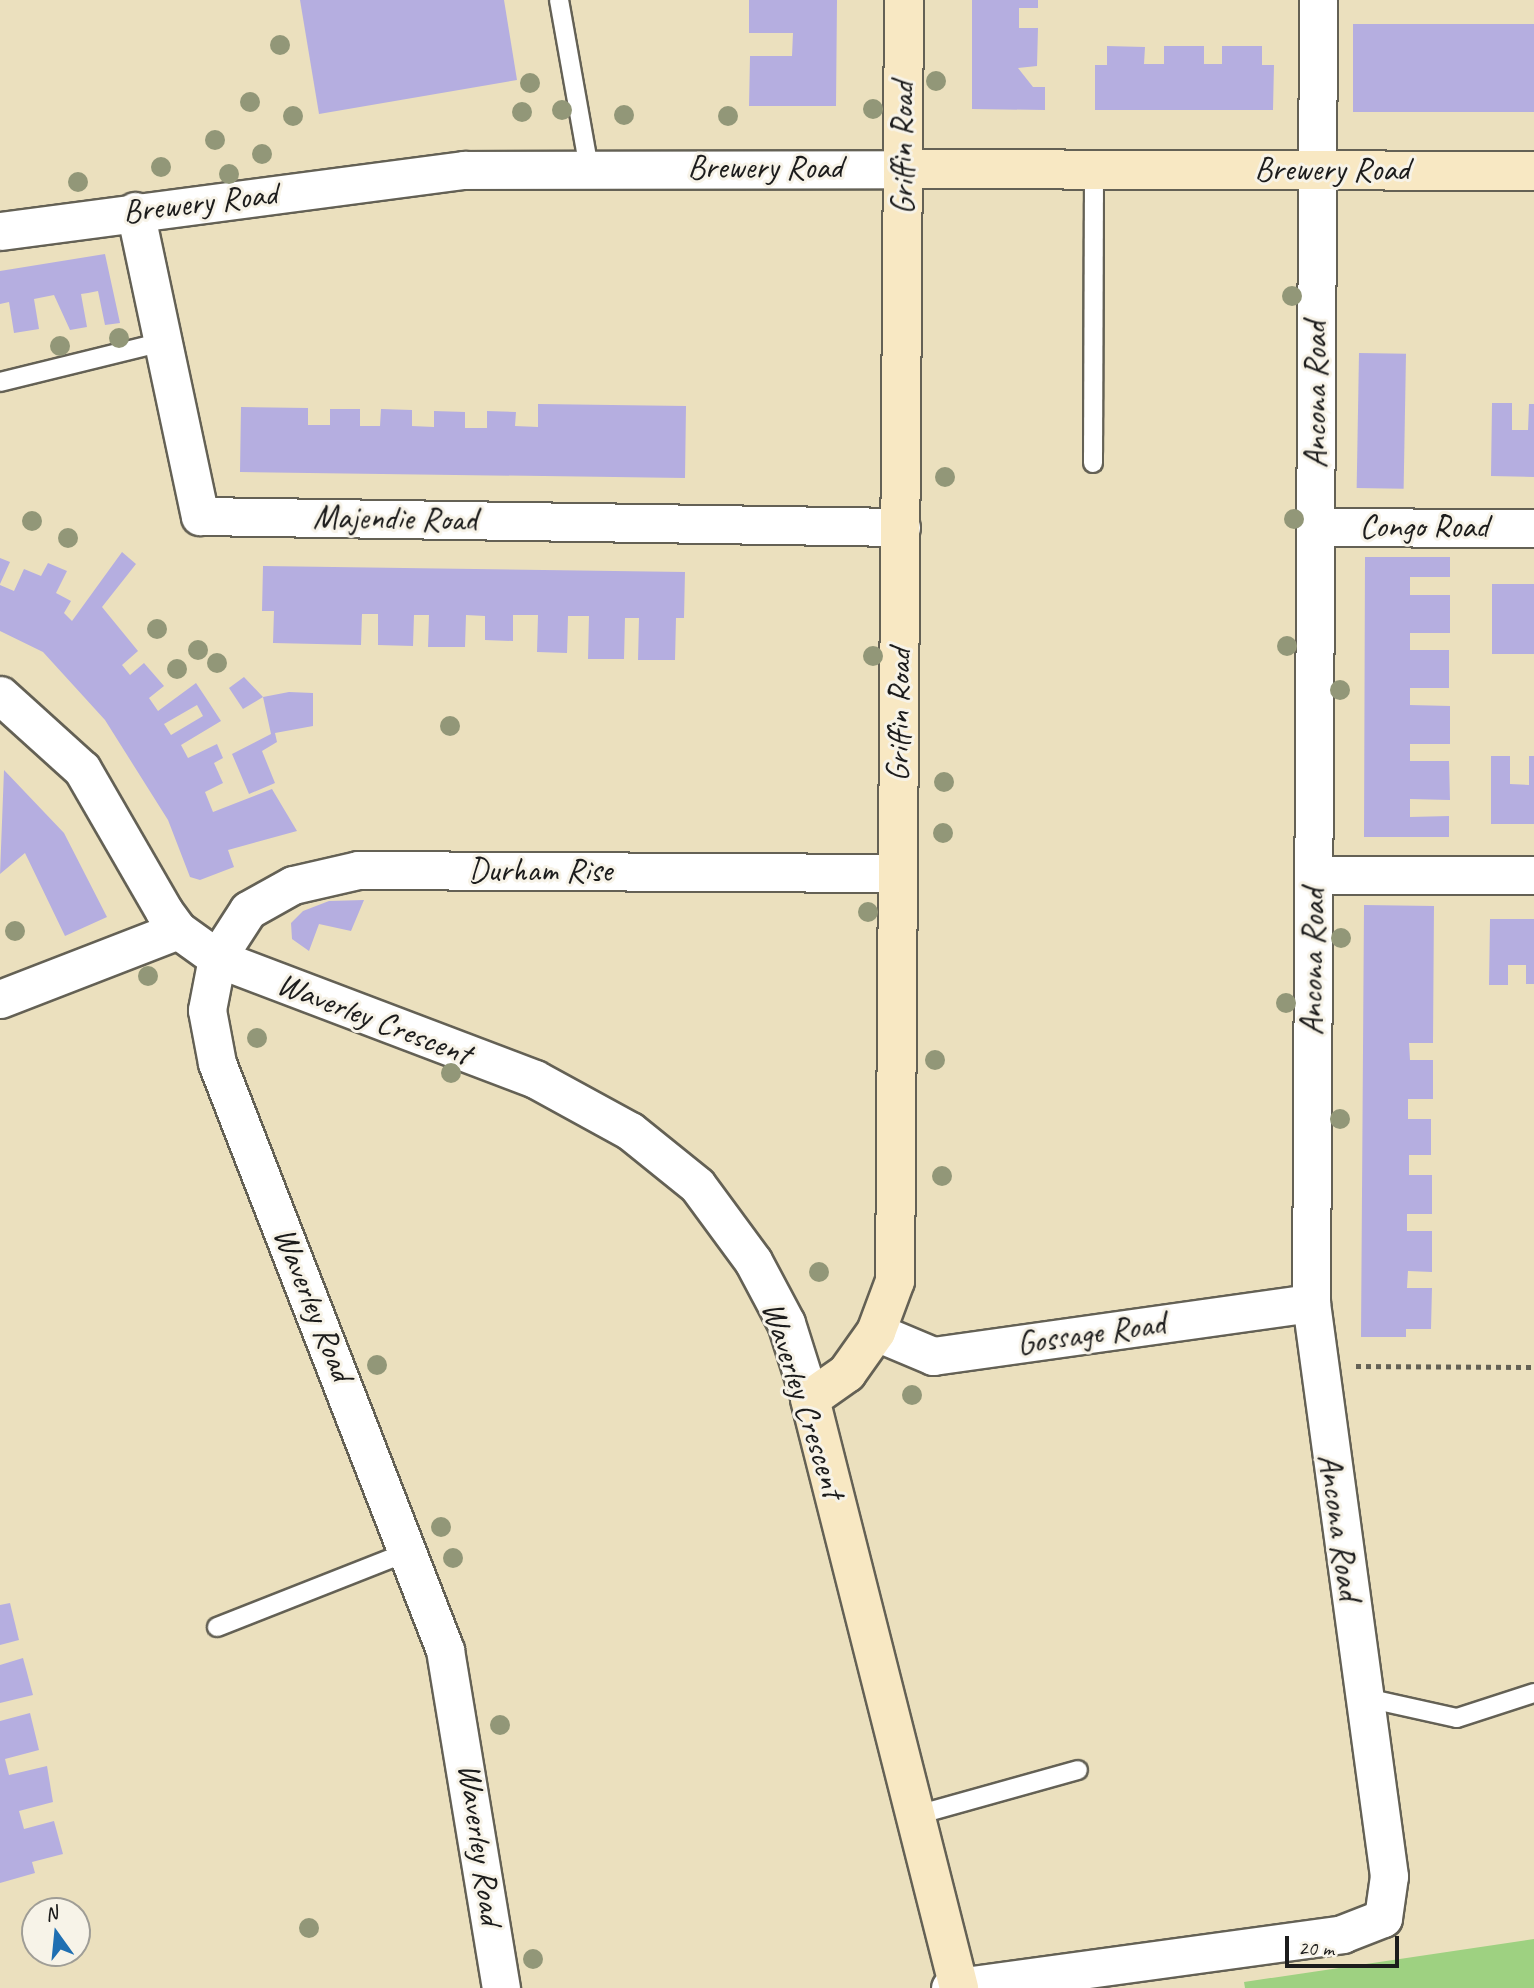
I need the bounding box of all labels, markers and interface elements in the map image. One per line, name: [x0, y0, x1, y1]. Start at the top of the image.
street label: Griffin Road: [883, 81, 923, 215]
street label: Brewery Road: [688, 148, 842, 188]
street label: Brewery Road: [1255, 150, 1409, 190]
street label: Brewery Road: [121, 174, 279, 232]
street label: Ancona Road: [1296, 322, 1336, 468]
street label: Majendie Road: [313, 498, 477, 540]
street label: Congo Road: [1360, 507, 1488, 547]
street label: Griffin Road: [878, 648, 920, 782]
street label: Durham Rise: [468, 851, 612, 891]
street label: Ancona Road: [1292, 889, 1334, 1035]
street label: Waverley Crescent: [271, 964, 477, 1074]
street label: Waverley Road: [264, 1222, 362, 1386]
street label: Waverley Crescent: [753, 1296, 853, 1504]
street label: Gossage Road: [1014, 1304, 1168, 1364]
street label: Ancona Road: [1309, 1452, 1369, 1602]
street label: Waverley Road: [449, 1761, 511, 1927]
north arrow: [21, 1897, 91, 1967]
text: N: [42, 1901, 60, 1927]
scale bar: [1289, 1922, 1403, 1966]
text: 20 m: [1298, 1935, 1334, 1961]

